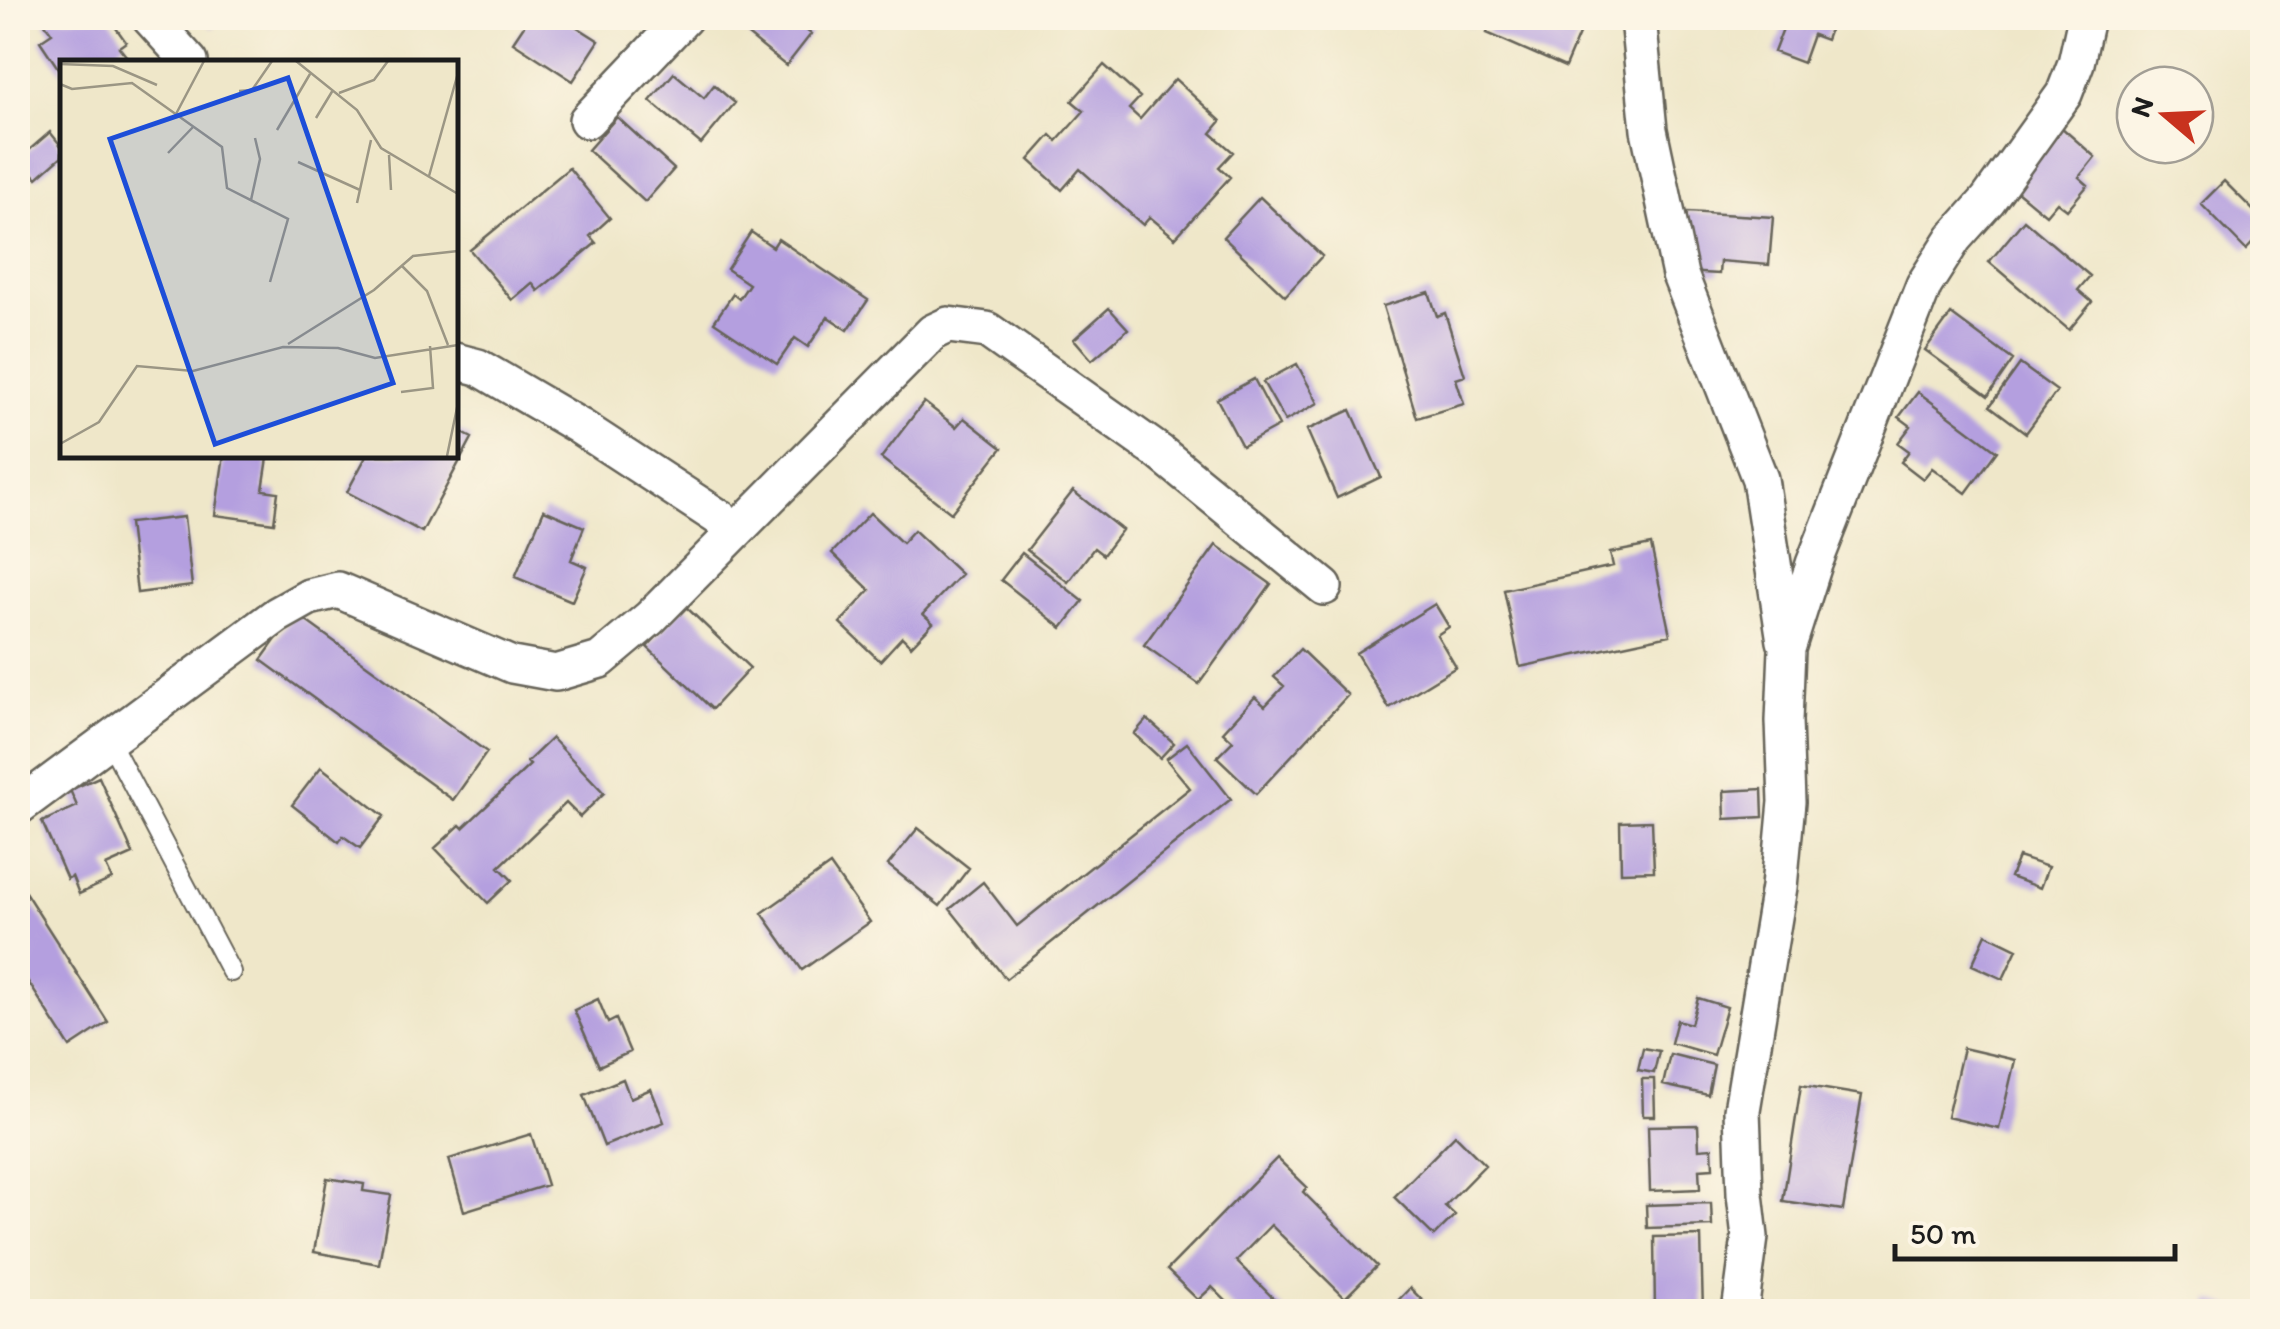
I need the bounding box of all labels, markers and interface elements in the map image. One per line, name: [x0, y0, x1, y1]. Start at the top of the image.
inset map: [60, 60, 458, 458]
north arrow: [2115, 65, 2215, 165]
text: N: [2122, 92, 2161, 121]
scale bar: [1895, 1199, 2175, 1261]
text: 50 m: [1910, 1215, 1976, 1252]

